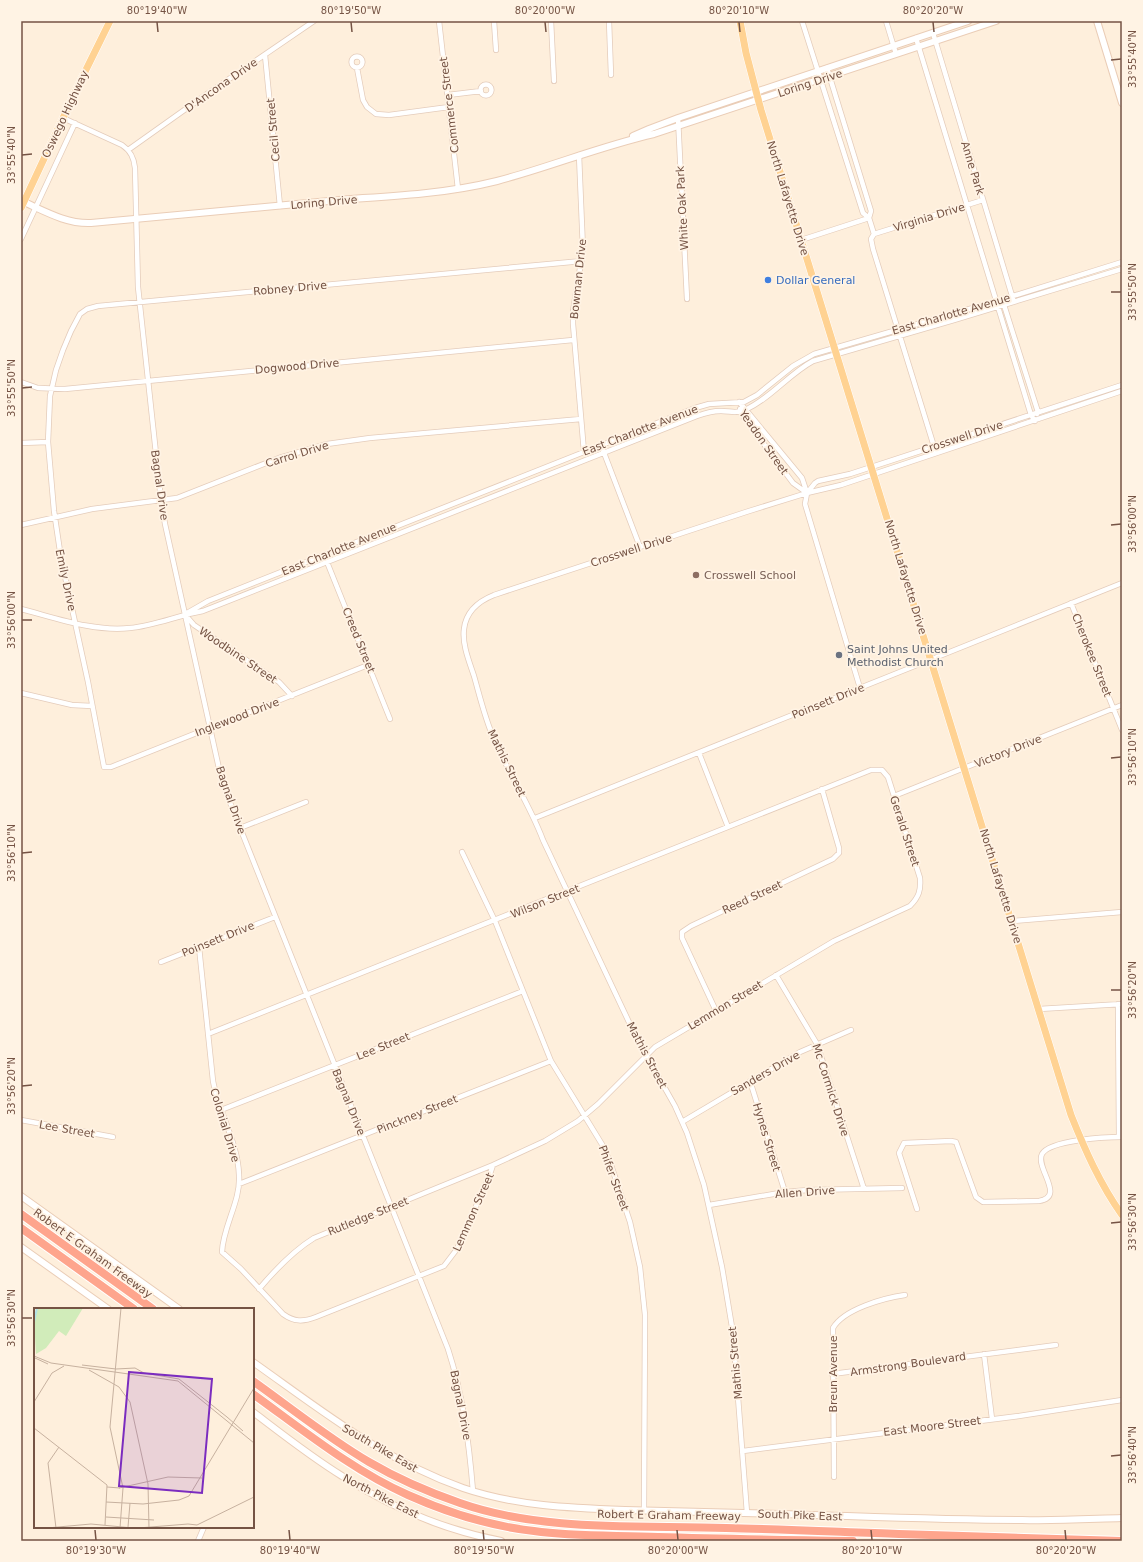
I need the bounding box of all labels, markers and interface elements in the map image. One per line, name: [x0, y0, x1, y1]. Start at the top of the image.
text: 80°19'40"W: [127, 5, 187, 16]
text: 80°19'50"W: [321, 5, 381, 16]
text: 80°20'00"W: [515, 5, 575, 16]
text: 80°20'10"W: [709, 5, 769, 16]
text: 80°20'20"W: [903, 5, 963, 16]
text: 33°55'40"N: [1127, 30, 1138, 88]
street label: D'Ancona Drive: [183, 55, 260, 115]
street label: Commerce Street: [437, 56, 462, 154]
street label: Loring Drive: [776, 67, 844, 100]
street label: Oswego Highway: [40, 68, 92, 160]
street label: Cecil Street: [264, 97, 283, 162]
text: 33°55'40"N: [6, 126, 17, 184]
street label: North Lafayette Drive: [764, 139, 811, 257]
street label: Anne Park: [958, 140, 987, 197]
street label: White Oak Park: [674, 165, 691, 251]
street label: Loring Drive: [290, 193, 358, 212]
street label: Virginia Drive: [892, 200, 967, 235]
street label: Bowman Drive: [568, 238, 589, 320]
text: 33°55'50"N: [1127, 263, 1138, 321]
place label: Dollar General: [776, 274, 855, 287]
marker: Dollar General: [763, 275, 773, 285]
street label: Robney Drive: [253, 279, 328, 298]
street label: East Charlotte Avenue: [890, 291, 1012, 338]
street label: Dogwood Drive: [254, 356, 340, 377]
text: 33°55'50"N: [6, 359, 17, 417]
street label: East Charlotte Avenue: [581, 402, 700, 459]
street label: Yeadon Street: [736, 406, 791, 478]
street label: Crosswell Drive: [920, 418, 1005, 457]
street label: Carrol Drive: [264, 439, 331, 470]
street label: Bagnal Drive: [148, 449, 171, 521]
text: 33°56'00"N: [1127, 495, 1138, 553]
street label: North Lafayette Drive: [882, 518, 929, 636]
street label: East Charlotte Avenue: [280, 520, 399, 578]
street label: Crosswell Drive: [589, 531, 674, 570]
street label: Emily Drive: [53, 548, 78, 613]
place label: Crosswell School: [704, 569, 796, 582]
marker: Crosswell School: [691, 570, 701, 580]
text: 33°56'00"N: [6, 591, 17, 649]
street label: Creed Street: [340, 606, 378, 675]
street label: Cherokee Street: [1069, 612, 1114, 699]
street label: Woodbine Street: [196, 624, 280, 687]
place label: Saint Johns United Methodist Church: [847, 643, 948, 669]
marker: Saint Johns United Methodist Church: [834, 650, 844, 660]
street label: Poinsett Drive: [790, 681, 867, 722]
street label: Inglewood Drive: [193, 695, 281, 740]
street label: Mathis Street: [485, 727, 529, 800]
text: 33°56'10"N: [1127, 728, 1138, 786]
street label: Victory Drive: [973, 732, 1044, 771]
street label: Bagnal Drive: [213, 765, 248, 836]
street label: Gerald Street: [887, 794, 922, 869]
text: 33°56'10"N: [6, 824, 17, 882]
street label: North Lafayette Drive: [977, 827, 1024, 945]
street label: Reed Street: [720, 878, 785, 917]
street label: Wilson Street: [509, 881, 582, 921]
street label: Poinsett Drive: [180, 919, 257, 960]
text: 33°56'20"N: [1127, 961, 1138, 1019]
street label: Lemmon Street: [686, 978, 766, 1033]
street label: Mathis Street: [624, 1020, 670, 1091]
street label: Lee Street: [355, 1030, 412, 1063]
street label: Mc Cormick Drive: [809, 1042, 852, 1138]
street label: Sanders Drive: [728, 1048, 802, 1098]
text: 33°56'20"N: [6, 1057, 17, 1115]
street label: Bagnal Drive: [329, 1067, 368, 1138]
street label: Colonial Drive: [207, 1086, 242, 1164]
street label: Pinckney Street: [375, 1092, 460, 1137]
street label: Hynes Street: [750, 1101, 783, 1174]
street label: Lee Street: [38, 1118, 96, 1141]
street label: Phifer Street: [596, 1144, 632, 1213]
street label: Lemmon Street: [450, 1170, 497, 1254]
street label: Allen Drive: [775, 1184, 836, 1201]
text: 33°56'30"N: [1127, 1193, 1138, 1251]
street label: Rutledge Street: [326, 1194, 411, 1239]
street label: Robert E Graham Freeway: [31, 1206, 155, 1301]
text: 33°56'30"N: [6, 1289, 17, 1347]
inset map: [34, 1308, 254, 1528]
street label: Mathis Street: [726, 1325, 745, 1400]
street label: Breun Avenue: [827, 1335, 840, 1412]
street label: Armstrong Boulevard: [849, 1350, 967, 1379]
street label: Bagnal Drive: [447, 1369, 474, 1441]
street label: East Moore Street: [883, 1414, 982, 1439]
street label: South Pike East: [340, 1422, 420, 1476]
text: 33°56'40"N: [1127, 1426, 1138, 1484]
street label: North Pike East: [341, 1472, 422, 1522]
street label: Robert E Graham Freeway: [597, 1508, 741, 1523]
street label: South Pike East: [757, 1508, 843, 1524]
text: 80°19'30"W: [66, 1545, 126, 1556]
text: 80°19'40"W: [260, 1545, 320, 1556]
text: 80°19'50"W: [454, 1545, 514, 1556]
text: 80°20'00"W: [648, 1545, 708, 1556]
text: 80°20'10"W: [842, 1545, 902, 1556]
text: 80°20'20"W: [1036, 1545, 1096, 1556]

